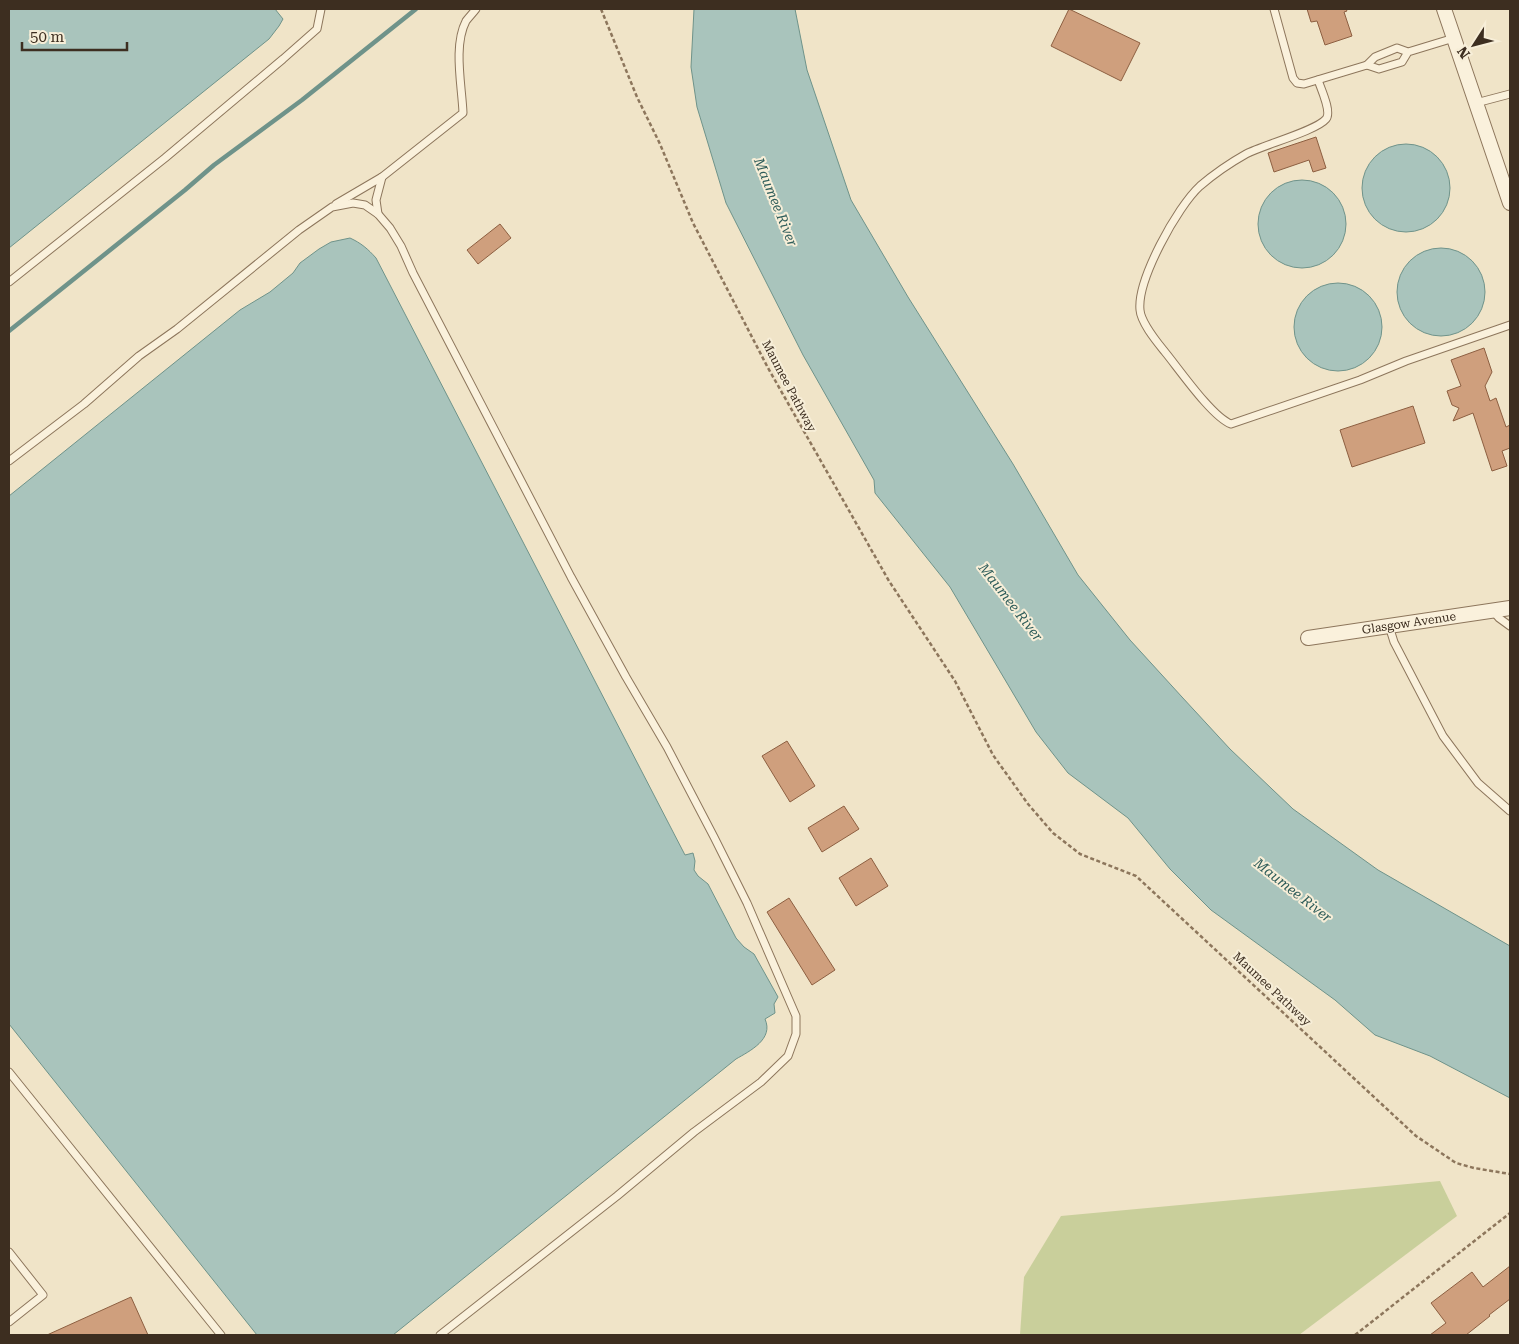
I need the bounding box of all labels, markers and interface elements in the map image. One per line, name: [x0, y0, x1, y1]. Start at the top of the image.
scale bar: [22, 20, 128, 52]
north arrow: [1449, 20, 1499, 70]
text: 50 m: [30, 28, 65, 46]
text: N: [1454, 43, 1473, 62]
water label: Maumee River: [751, 154, 801, 249]
street label: Maumee Pathway: [759, 338, 819, 435]
water label: Maumee River: [975, 559, 1046, 644]
street label: Glasgow Avenue: [1361, 609, 1457, 637]
water label: Maumee River: [1250, 854, 1335, 925]
street label: Maumee Pathway: [1230, 949, 1315, 1029]

